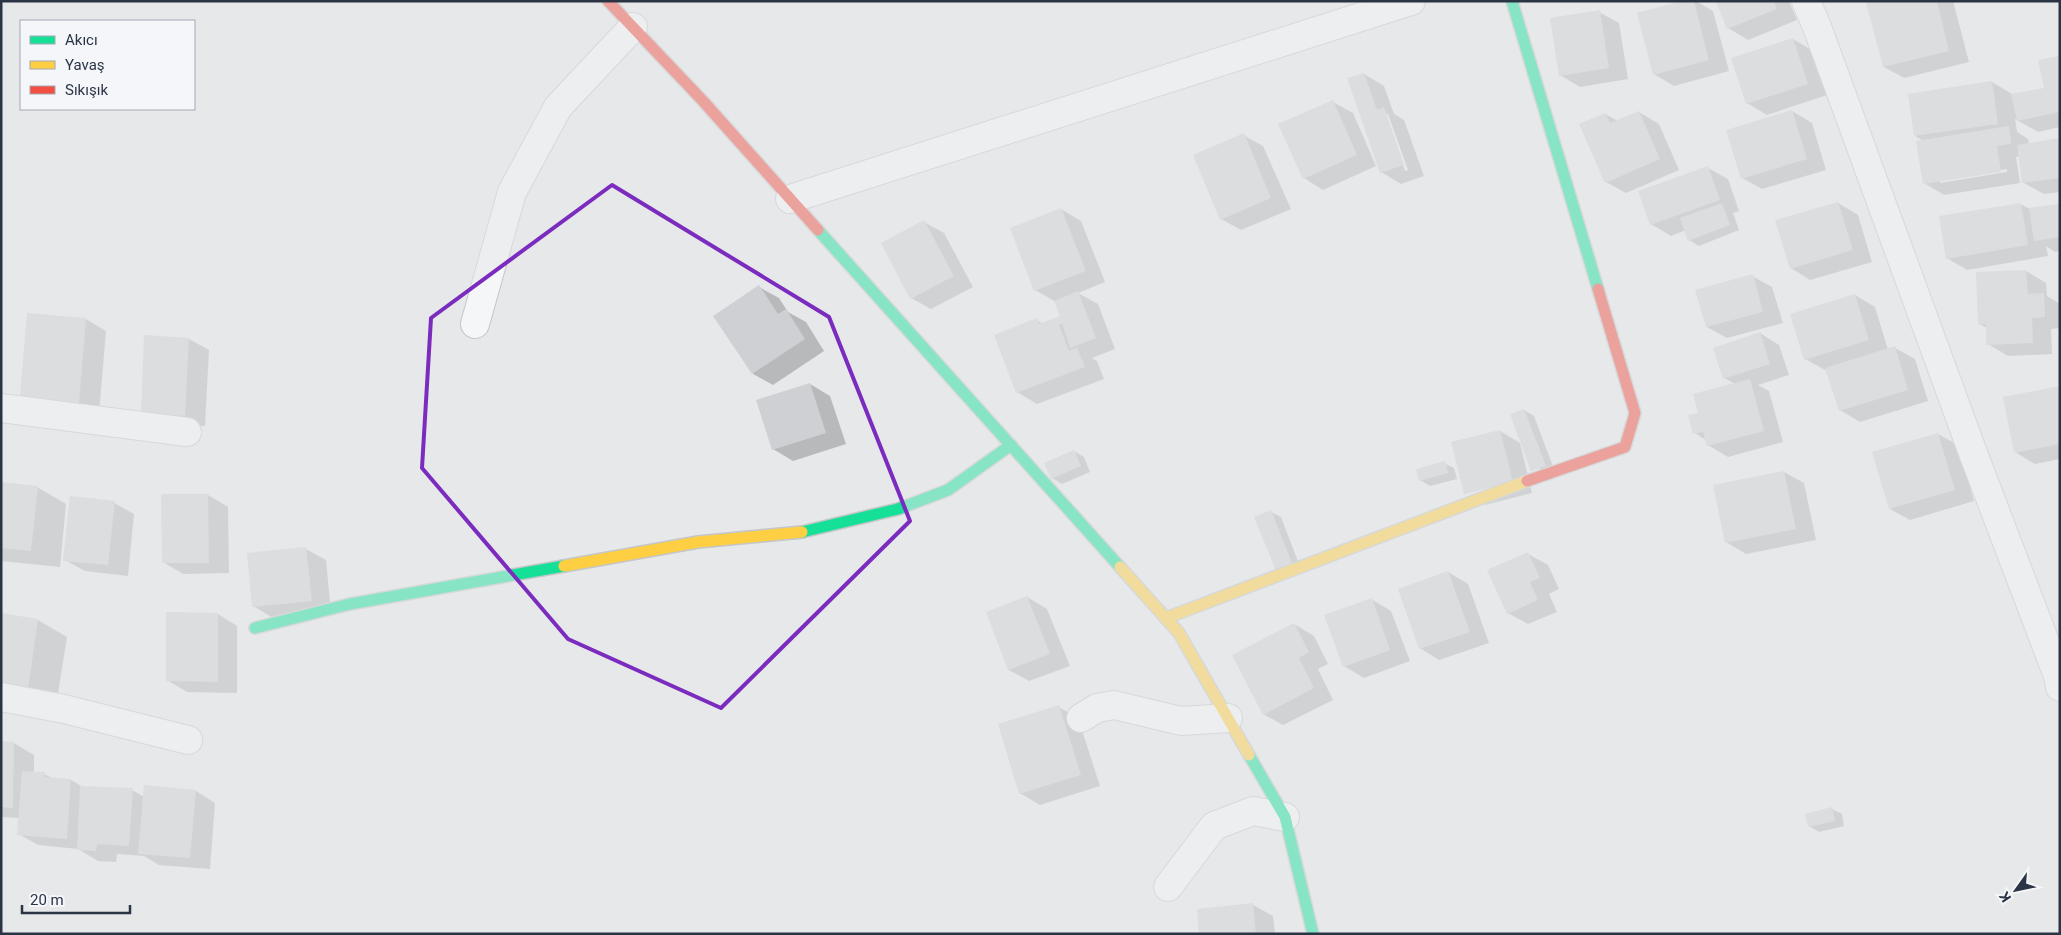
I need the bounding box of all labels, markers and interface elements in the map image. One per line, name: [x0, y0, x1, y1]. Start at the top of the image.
legend: [20, 20, 195, 110]
text: Akıcı: [65, 31, 98, 49]
text: Yavaş: [65, 56, 105, 74]
text: Sıkışık: [65, 81, 108, 99]
north arrow: [1991, 865, 2041, 915]
scale bar: [22, 882, 130, 914]
text: K: [1996, 889, 2014, 905]
text: 20 m: [30, 891, 64, 909]

